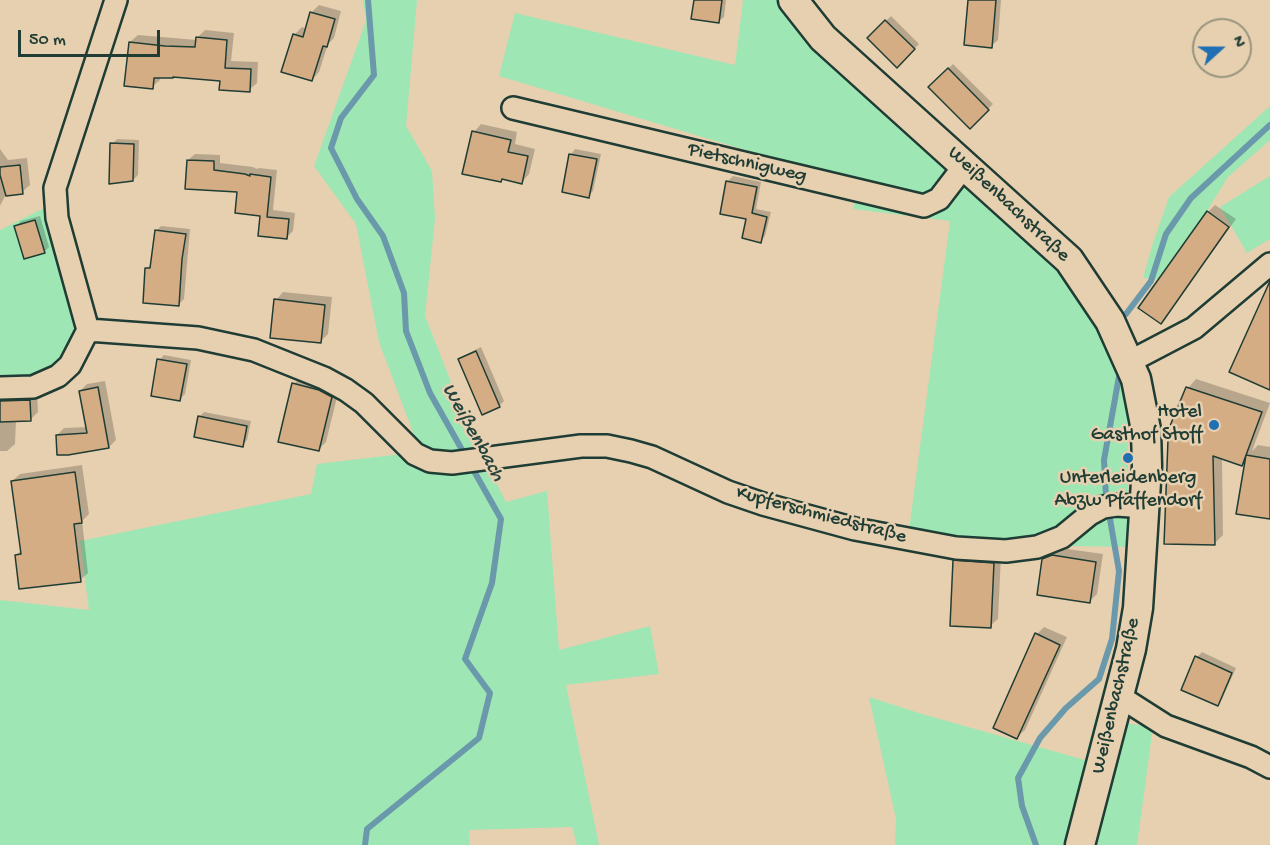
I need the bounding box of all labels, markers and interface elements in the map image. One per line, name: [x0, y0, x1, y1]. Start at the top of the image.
scale bar: [21, 18, 164, 56]
north arrow: [1192, 18, 1252, 78]
text: 50 m: [29, 30, 66, 51]
text: N: [1227, 34, 1248, 50]
street label: Pietschnigweg: [685, 139, 809, 189]
street label: Weißenbachstraße: [942, 142, 1074, 268]
water label: Weißenbach: [435, 380, 509, 486]
place label: Hotel Gasthof Stoff: [1091, 401, 1202, 448]
marker: Hotel Gasthof Stoff: [1207, 418, 1221, 432]
marker: Unterleidenberg Abzw Pfaffendorf: [1121, 451, 1135, 465]
place label: Unterleidenberg Abzw Pfaffendorf: [1054, 467, 1202, 514]
street label: Kupferschmiedstraße: [733, 482, 909, 550]
street label: Weißenbachstraße: [1087, 616, 1147, 776]

